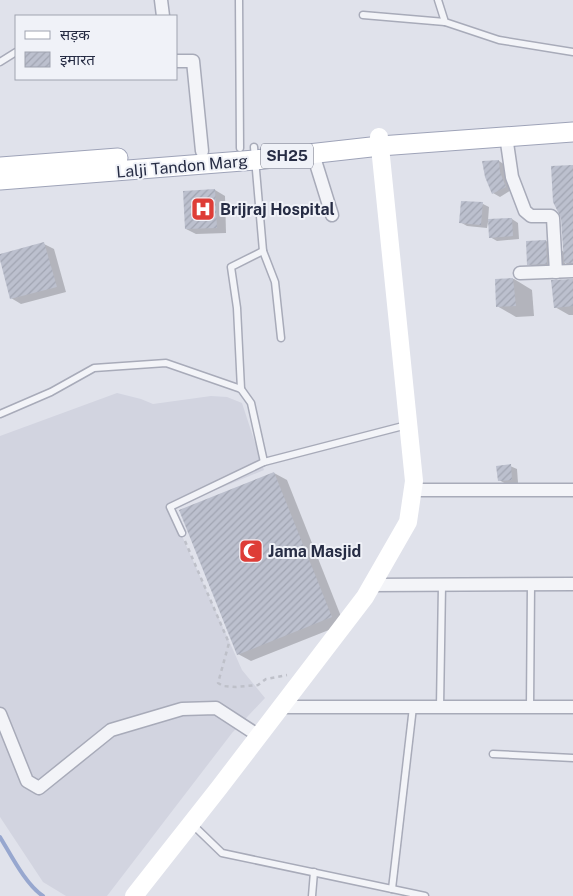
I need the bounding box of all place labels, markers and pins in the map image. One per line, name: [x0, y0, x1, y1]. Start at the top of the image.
hospital icon: Brijraj Hospital: [190, 196, 216, 222]
place label: Brijraj Hospital: [220, 200, 335, 219]
mosque icon: Jama Masjid: [238, 538, 264, 564]
place label: Jama Masjid: [268, 542, 361, 561]

